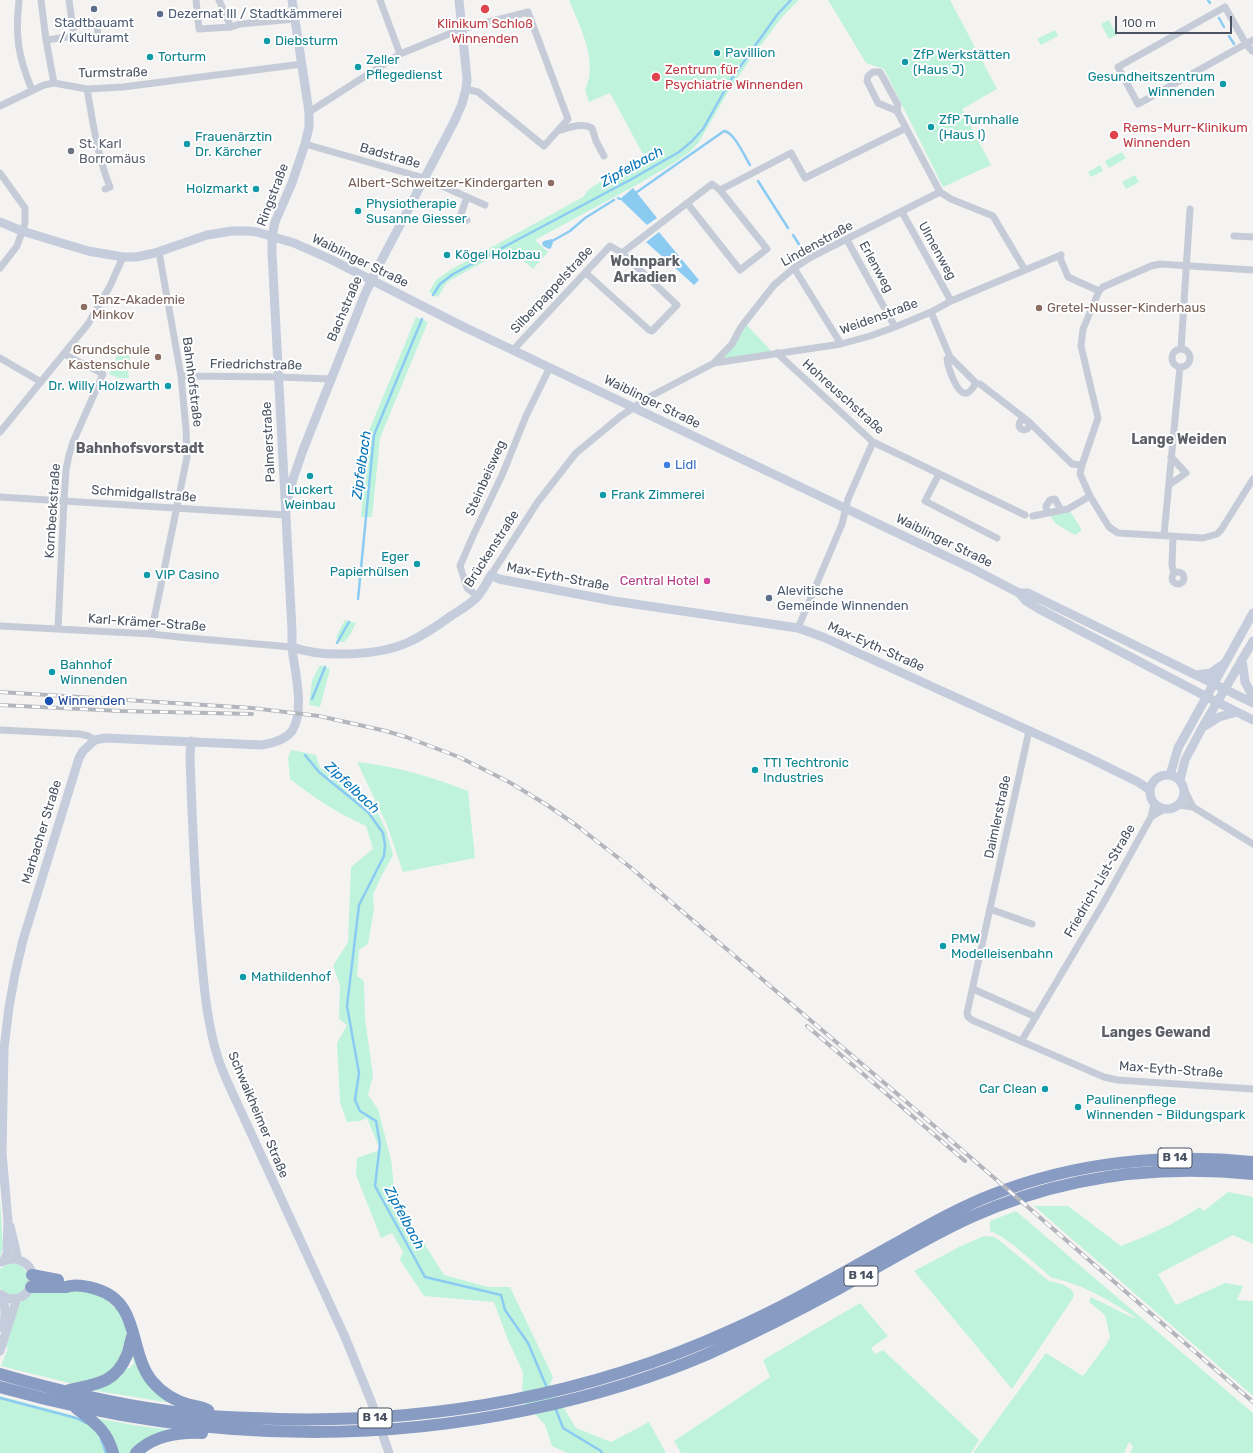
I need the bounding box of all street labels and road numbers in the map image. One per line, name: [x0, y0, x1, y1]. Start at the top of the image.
street label: Turmstraße: [78, 65, 148, 81]
street label: Badstraße: [358, 140, 422, 172]
street label: Ringstraße: [254, 161, 292, 229]
street label: Lindenstraße: [778, 218, 856, 270]
street label: Ulmenweg: [915, 219, 959, 283]
street label: Waiblinger Straße: [309, 231, 411, 291]
street label: Erlenweg: [856, 239, 896, 295]
street label: Silberpappelstraße: [507, 243, 597, 337]
street label: Bachstraße: [324, 274, 366, 344]
street label: Weidenstraße: [838, 296, 920, 338]
street label: Bahnhofstraße: [179, 336, 205, 428]
street label: Friedrichstraße: [210, 356, 302, 374]
street label: Hohreuschstraße: [799, 356, 887, 438]
street label: Waiblinger Straße: [601, 372, 703, 432]
street label: Palmerstraße: [259, 401, 279, 483]
street label: Steinbeisweg: [462, 438, 510, 518]
street label: Kornbeckstraße: [42, 463, 64, 559]
street label: Schmidgallstraße: [91, 483, 197, 505]
street label: Brückenstraße: [461, 508, 523, 590]
street label: Waiblinger Straße: [893, 511, 995, 571]
street label: Max-Eyth-Straße: [505, 559, 611, 595]
street label: Karl-Krämer-Straße: [87, 611, 207, 635]
street label: Max-Eyth-Straße: [825, 619, 927, 675]
street label: Daimlerstraße: [982, 774, 1014, 860]
street label: Marbacher Straße: [19, 778, 65, 886]
street label: Friedrich-List-Straße: [1061, 822, 1139, 940]
street label: Schwaikheimer Straße: [224, 1049, 292, 1181]
street label: Max-Eyth-Straße: [1118, 1059, 1224, 1081]
road number: B 14: [1158, 1148, 1192, 1168]
road number: B 14: [844, 1266, 878, 1286]
road number: B 14: [358, 1408, 392, 1428]

